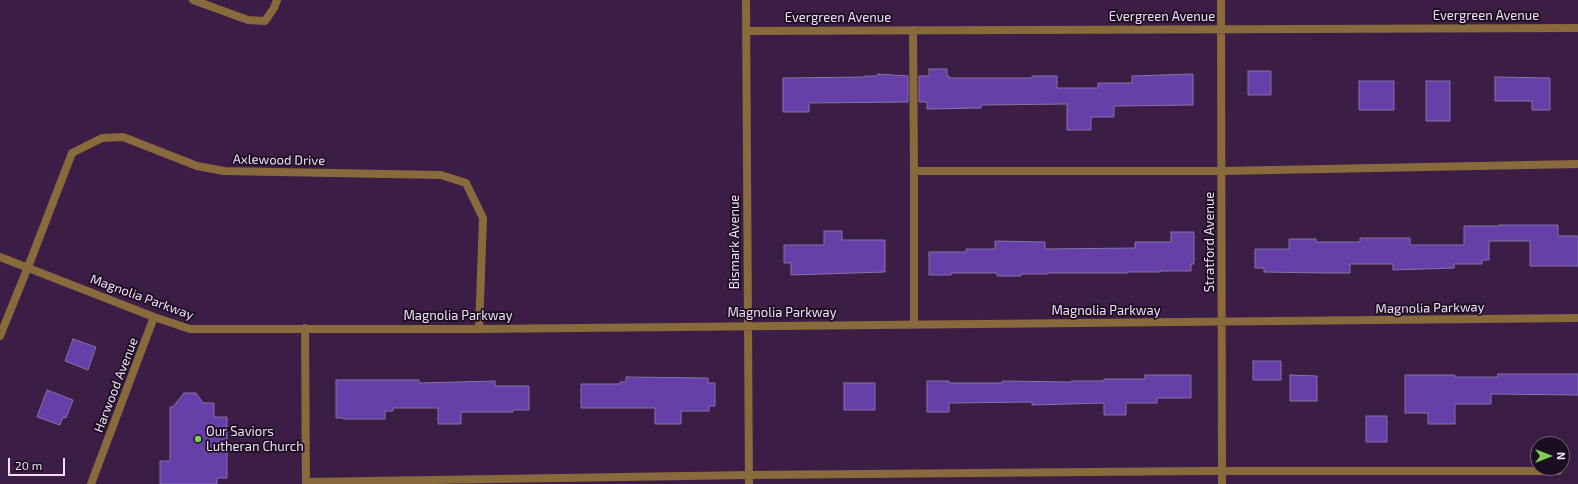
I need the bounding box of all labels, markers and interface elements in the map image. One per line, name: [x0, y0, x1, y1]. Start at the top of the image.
street label: Evergreen Avenue: [1433, 8, 1539, 24]
street label: Evergreen Avenue: [1109, 9, 1215, 25]
street label: Evergreen Avenue: [785, 10, 891, 26]
street label: Axlewood Drive: [233, 151, 325, 169]
street label: Stratford Avenue: [1202, 192, 1218, 292]
street label: Bismark Avenue: [727, 195, 743, 289]
street label: Magnolia Parkway: [88, 271, 196, 323]
street label: Magnolia Parkway: [1375, 299, 1485, 317]
street label: Magnolia Parkway: [1051, 303, 1161, 319]
street label: Magnolia Parkway: [727, 305, 837, 321]
street label: Magnolia Parkway: [403, 308, 513, 324]
street label: Harwood Avenue: [91, 335, 141, 435]
place label: Our Saviors Lutheran Church: [206, 424, 304, 455]
marker: Our Saviors Lutheran Church: [193, 434, 203, 444]
north arrow: [1530, 436, 1570, 476]
scale bar: [10, 450, 67, 476]
text: N: [1555, 452, 1568, 460]
text: 20 m: [15, 458, 42, 472]

